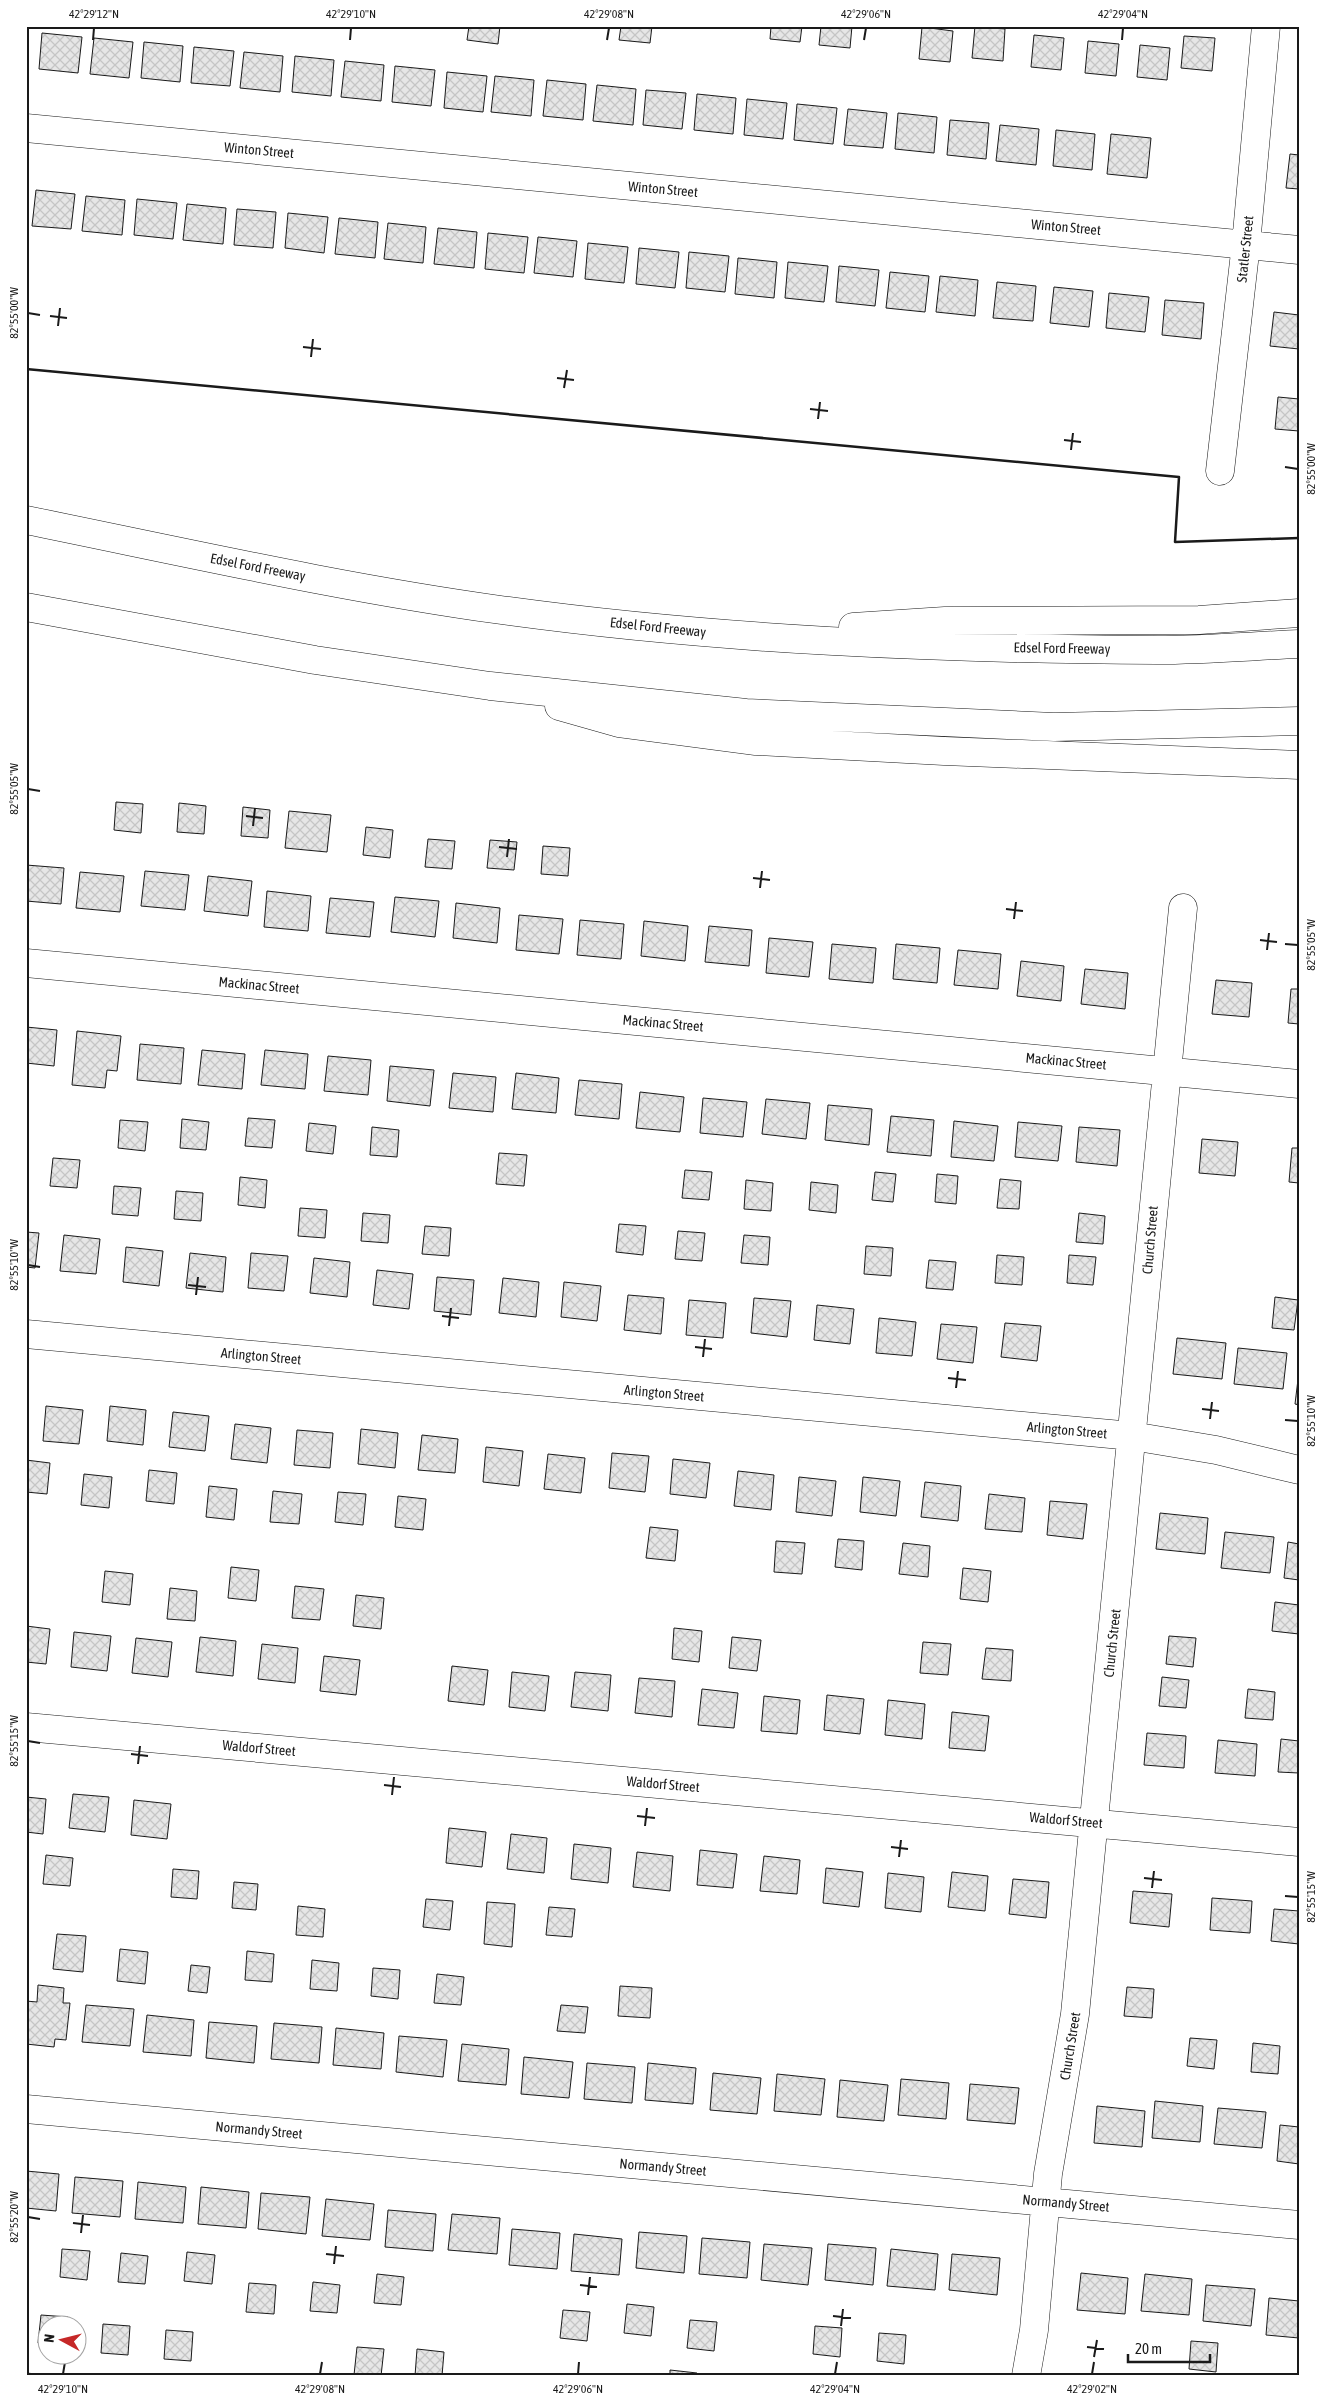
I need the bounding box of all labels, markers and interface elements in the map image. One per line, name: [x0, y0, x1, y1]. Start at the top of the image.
text: 42°29'12"N: [69, 7, 119, 21]
text: 42°29'10"N: [326, 7, 376, 21]
text: 42°29'08"N: [584, 7, 634, 21]
text: 42°29'06"N: [841, 7, 891, 21]
text: 42°29'04"N: [1098, 7, 1148, 21]
street label: Winton Street: [223, 139, 295, 161]
street label: Winton Street: [627, 178, 699, 200]
street label: Statler Street: [1234, 215, 1256, 283]
street label: Winton Street: [1030, 216, 1102, 238]
text: 82°55'00"W: [7, 287, 21, 339]
text: 82°55'00"W: [1304, 443, 1318, 495]
street label: Edsel Ford Freeway: [209, 550, 307, 584]
street label: Edsel Ford Freeway: [609, 614, 707, 640]
street label: Edsel Ford Freeway: [1014, 639, 1111, 657]
text: 82°55'05"W: [7, 763, 21, 815]
text: 82°55'05"W: [1304, 919, 1318, 971]
street label: Mackinac Street: [218, 973, 300, 997]
street label: Mackinac Street: [622, 1011, 704, 1035]
street label: Mackinac Street: [1025, 1049, 1107, 1073]
street label: Church Street: [1139, 1205, 1161, 1275]
text: 82°55'10"W: [7, 1239, 21, 1291]
street label: Arlington Street: [220, 1345, 302, 1367]
street label: Arlington Street: [623, 1382, 705, 1404]
text: 82°55'10"W: [1304, 1395, 1318, 1447]
street label: Arlington Street: [1026, 1419, 1108, 1441]
street label: Church Street: [1100, 1608, 1124, 1678]
text: 82°55'15"W: [7, 1715, 21, 1767]
street label: Waldorf Street: [222, 1737, 296, 1759]
street label: Waldorf Street: [626, 1773, 700, 1795]
street label: Waldorf Street: [1029, 1809, 1103, 1831]
text: 82°55'15"W: [1304, 1871, 1318, 1923]
street label: Church Street: [1057, 2011, 1083, 2081]
street label: Normandy Street: [215, 2118, 303, 2142]
street label: Normandy Street: [619, 2155, 707, 2179]
text: 82°55'20"W: [7, 2191, 21, 2243]
street label: Normandy Street: [1022, 2191, 1110, 2215]
north arrow: [38, 2314, 88, 2364]
scale bar: [1128, 2332, 1210, 2364]
text: N: [41, 2333, 58, 2343]
text: 20 m: [1135, 2340, 1162, 2357]
text: 42°29'10"N: [38, 2382, 88, 2396]
text: 42°29'08"N: [295, 2382, 345, 2396]
text: 42°29'06"N: [553, 2382, 603, 2396]
text: 42°29'04"N: [810, 2382, 860, 2396]
text: 42°29'02"N: [1067, 2382, 1117, 2396]

